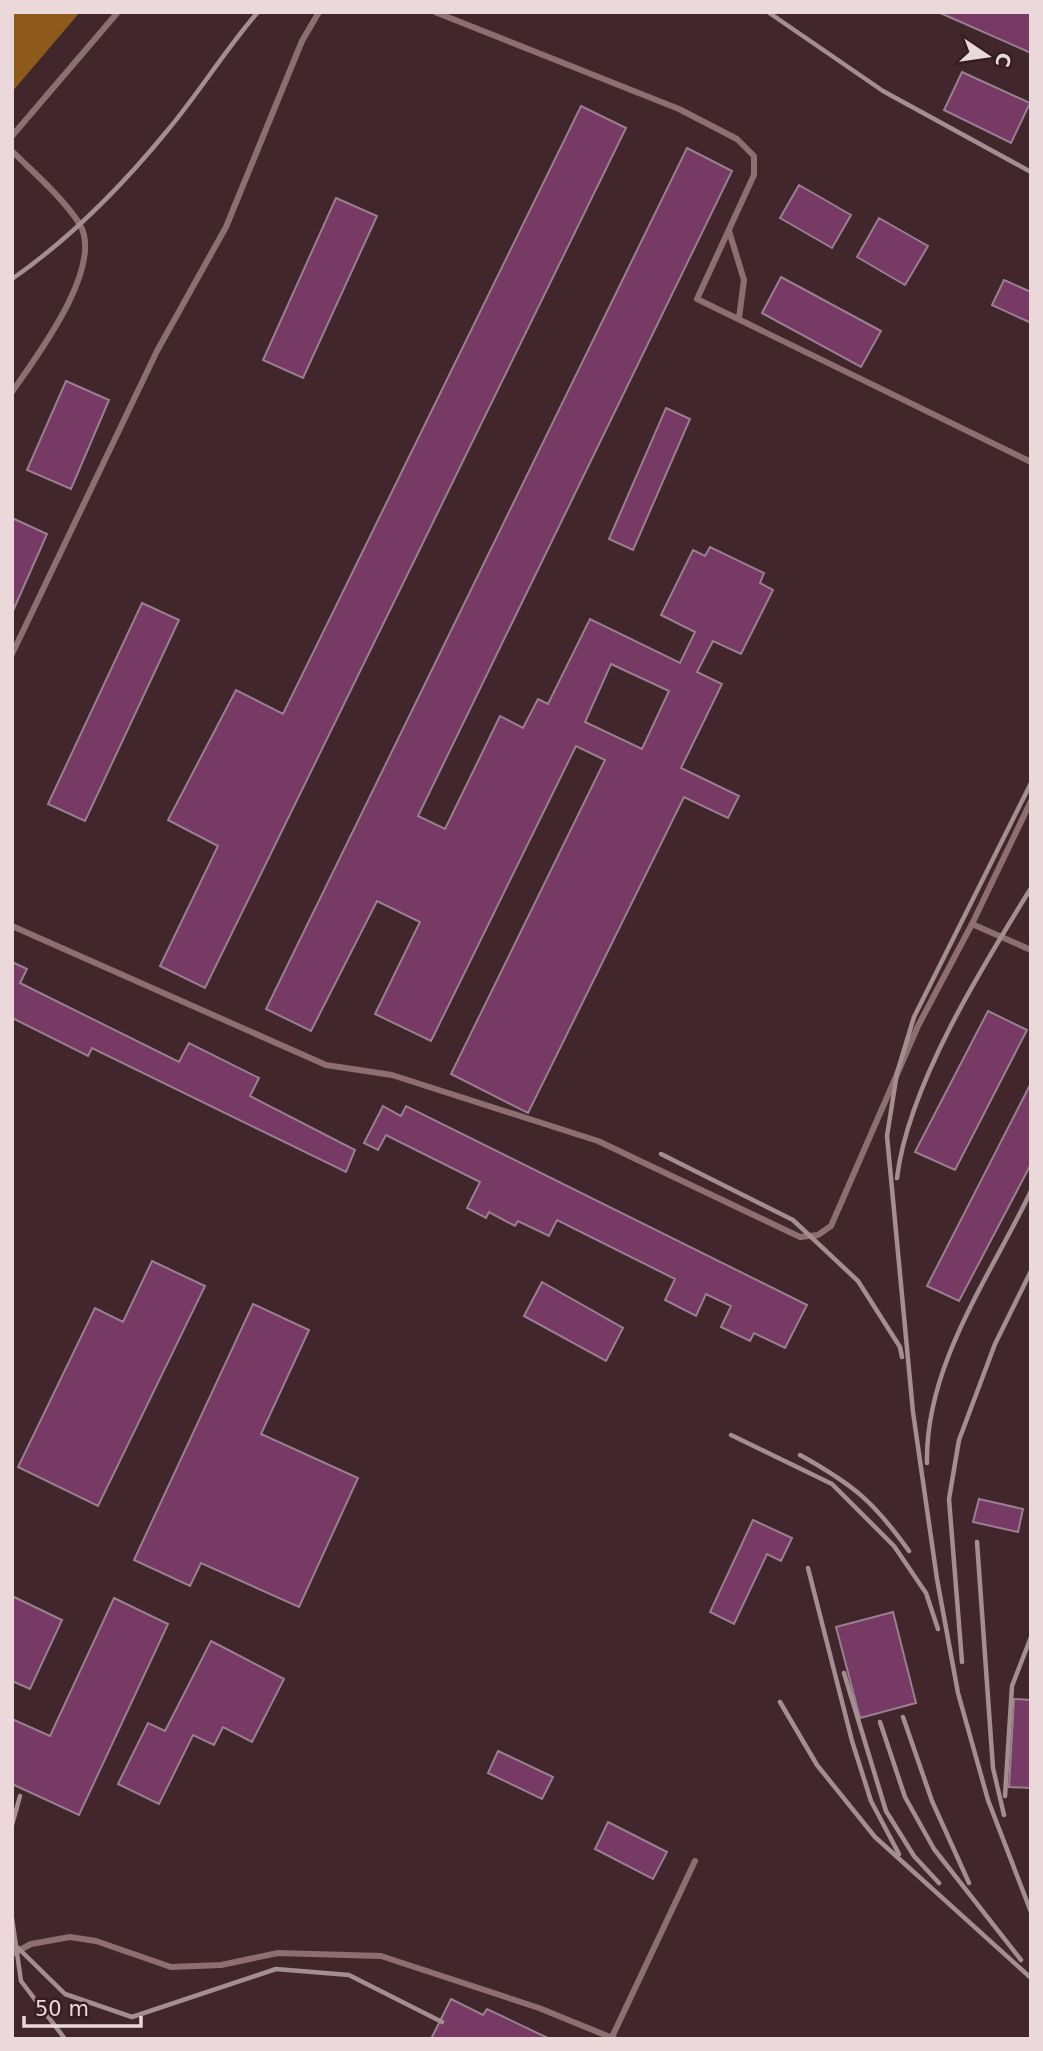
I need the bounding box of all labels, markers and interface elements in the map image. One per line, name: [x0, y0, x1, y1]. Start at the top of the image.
north arrow: [952, 21, 1022, 91]
text: С: [991, 51, 1016, 69]
scale bar: [24, 1984, 142, 2028]
text: 50 m: [35, 1997, 89, 2021]

